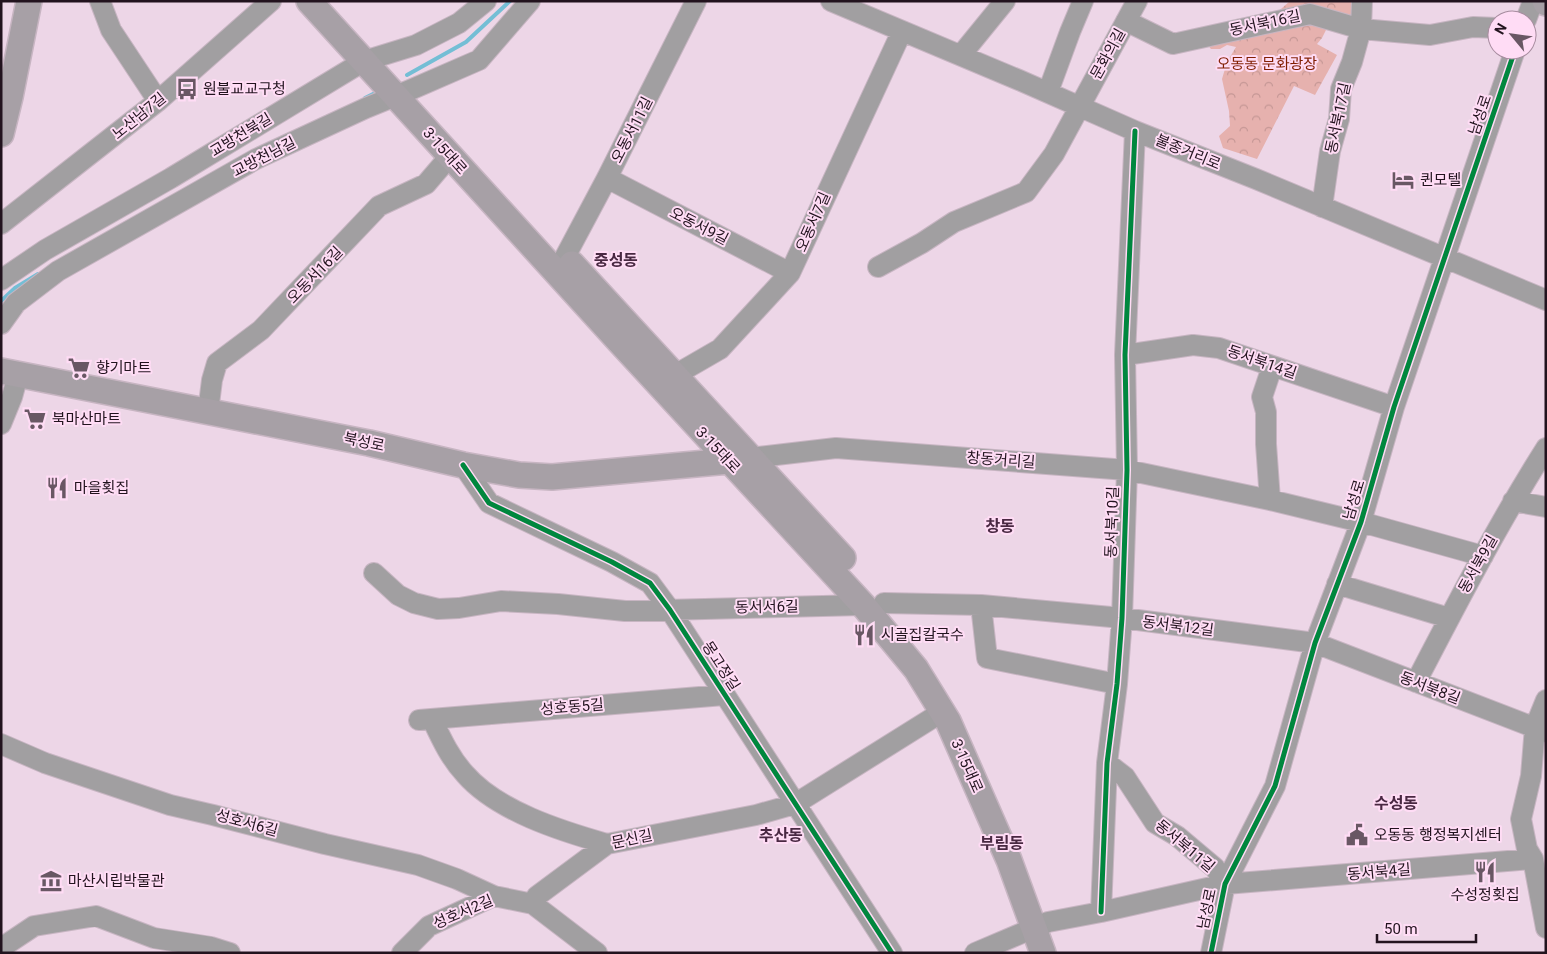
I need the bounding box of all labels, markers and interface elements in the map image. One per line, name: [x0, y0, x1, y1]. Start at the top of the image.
street label: 동서북16길: [1228, 7, 1302, 39]
north arrow: [1487, 10, 1537, 60]
text: N: [1491, 20, 1510, 37]
street label: 문화의길: [1087, 25, 1129, 83]
park label: 오동동 문화광장: [1217, 55, 1317, 73]
bus stop icon: 원불교교구청: [174, 76, 200, 102]
place label: 원불교교구청: [203, 80, 286, 98]
street label: 동서북17길: [1322, 81, 1354, 155]
street label: 노산남7길: [109, 89, 169, 143]
street label: 남성로: [1465, 92, 1495, 138]
street label: 오동서11길: [608, 94, 656, 166]
street label: 교방천북길: [207, 110, 275, 160]
street label: 3·15대로: [419, 124, 471, 178]
street label: 불종거리로: [1153, 131, 1223, 173]
street label: 교방천남길: [229, 133, 299, 181]
hotel icon: 퀸모텔: [1390, 167, 1416, 193]
place label: 퀸모텔: [1420, 171, 1461, 189]
street label: 오동서7길: [792, 189, 834, 255]
street label: 오동서9길: [667, 204, 731, 248]
street label: 오동서16길: [283, 243, 347, 307]
district label: 중성동: [594, 251, 638, 270]
street label: 동서북14길: [1225, 342, 1299, 382]
supermarket icon: 향기마트: [66, 355, 92, 381]
place label: 향기마트: [96, 359, 151, 377]
supermarket icon: 북마산마트: [22, 406, 48, 432]
place label: 북마산마트: [52, 410, 121, 428]
street label: 3·15대로: [692, 423, 744, 477]
street label: 북성로: [342, 429, 386, 455]
street label: 창동거리길: [966, 449, 1036, 471]
restaurant icon: 마을횟집: [44, 475, 70, 501]
street label: 남성로: [1339, 478, 1369, 522]
place label: 마을횟집: [74, 479, 129, 497]
street label: 동서북10길: [1102, 486, 1122, 558]
district label: 창동: [985, 517, 1015, 536]
street label: 동서북9길: [1455, 532, 1501, 596]
street label: 동서서6길: [735, 597, 799, 617]
street label: 동서북12길: [1141, 613, 1215, 639]
restaurant icon: 시골집칼국수: [851, 622, 877, 648]
place label: 시골집칼국수: [881, 626, 964, 644]
street label: 몽고정길: [698, 638, 744, 694]
street label: 동서북8길: [1397, 668, 1463, 708]
street label: 성호동5길: [540, 695, 604, 719]
street label: 3·15대로: [947, 736, 987, 796]
district label: 수성동: [1374, 794, 1418, 813]
street label: 성호서6길: [214, 806, 280, 840]
street label: 동서북11길: [1152, 816, 1218, 876]
public building icon: 오동동 행정복지센터: [1344, 822, 1370, 848]
street label: 문신길: [610, 826, 654, 852]
district label: 추산동: [759, 826, 803, 845]
place label: 오동동 행정복지센터: [1374, 826, 1502, 844]
district label: 부림동: [980, 834, 1024, 853]
restaurant icon: 수성정횟집: [1472, 859, 1498, 885]
street label: 동서북4길: [1347, 860, 1411, 884]
museum icon: 마산시립박물관: [38, 868, 64, 894]
place label: 마산시립박물관: [68, 872, 165, 890]
place label: 수성정횟집: [1450, 886, 1520, 904]
street label: 남성로: [1194, 887, 1220, 931]
street label: 성호서2길: [430, 891, 496, 933]
scale bar: [1377, 912, 1476, 944]
text: 50 m: [1384, 920, 1418, 938]

